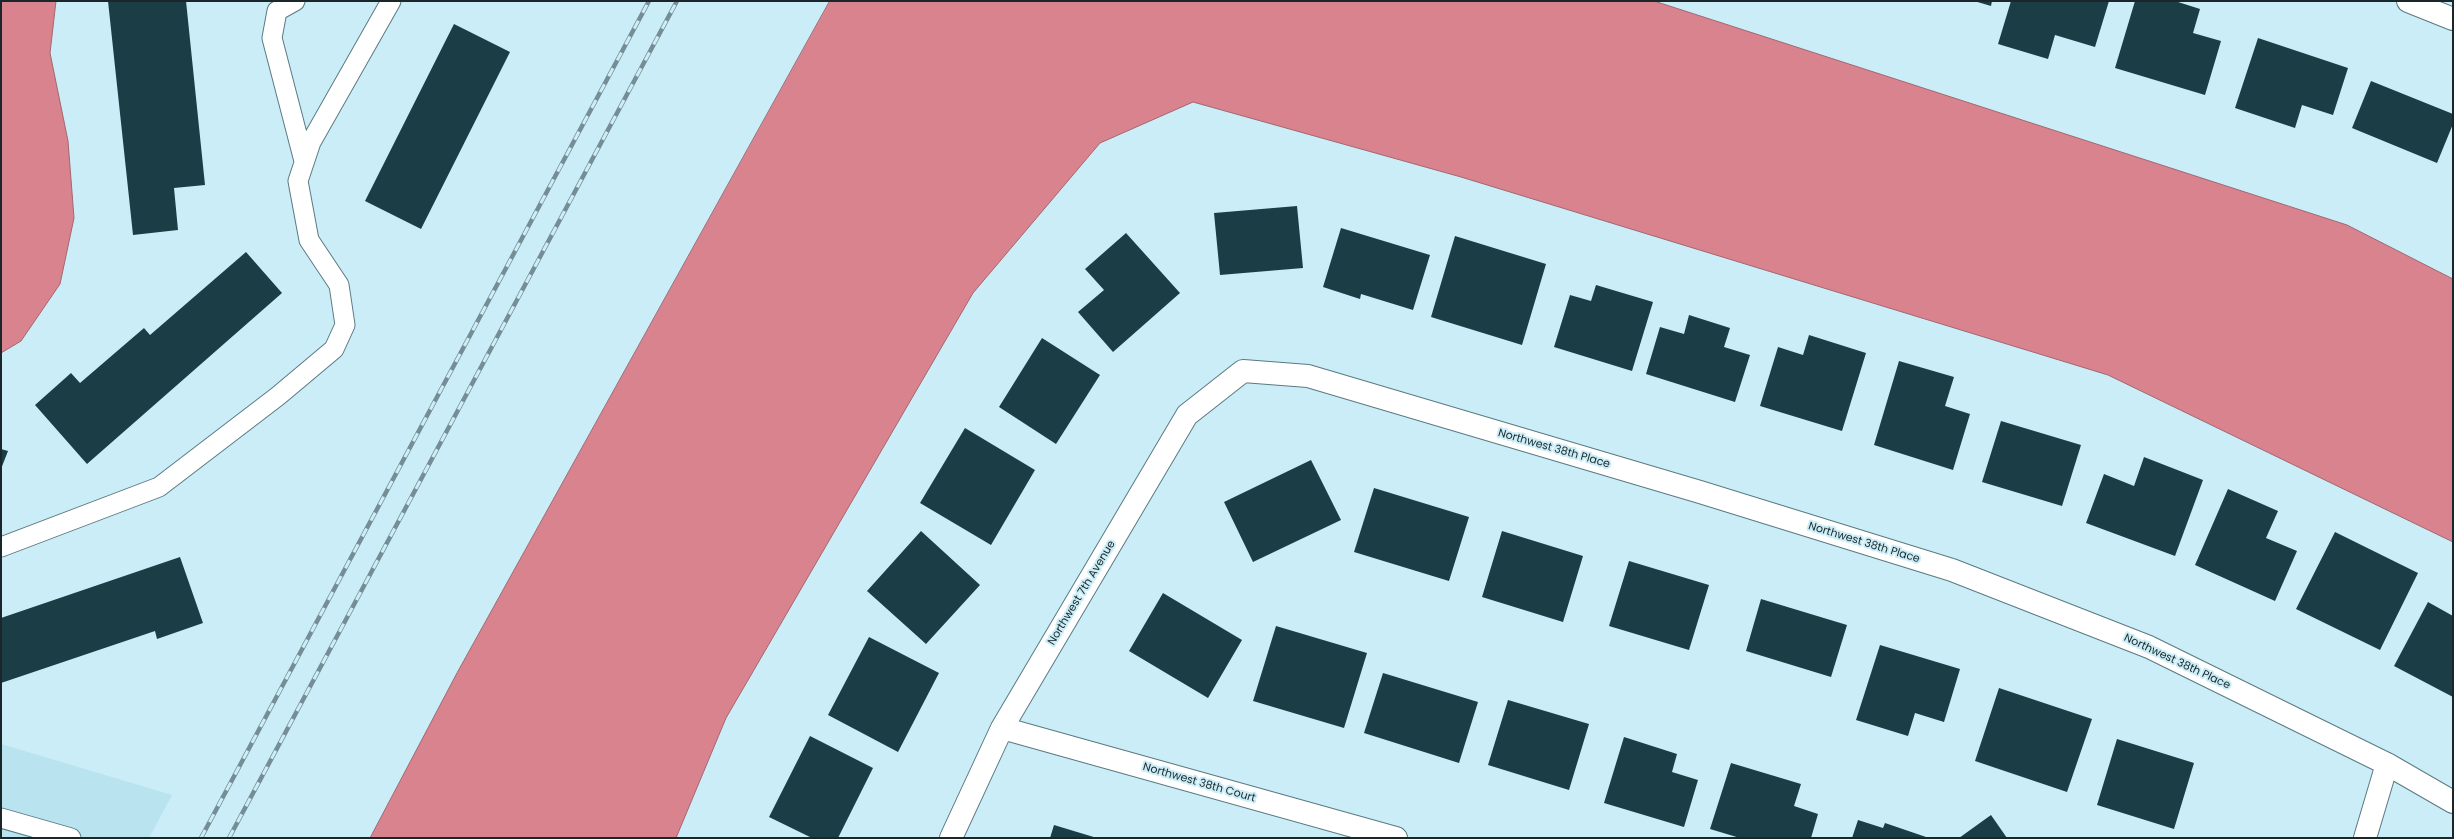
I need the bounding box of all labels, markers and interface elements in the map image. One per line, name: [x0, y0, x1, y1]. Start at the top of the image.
street label: Northwest 38th Place: [1496, 427, 1612, 471]
street label: Northwest 38th Place: [1807, 520, 1921, 566]
street label: Northwest 7th Avenue: [1046, 538, 1118, 648]
street label: Northwest 38th Place: [2122, 632, 2232, 692]
street label: Northwest 38th Court: [1141, 761, 1257, 805]

